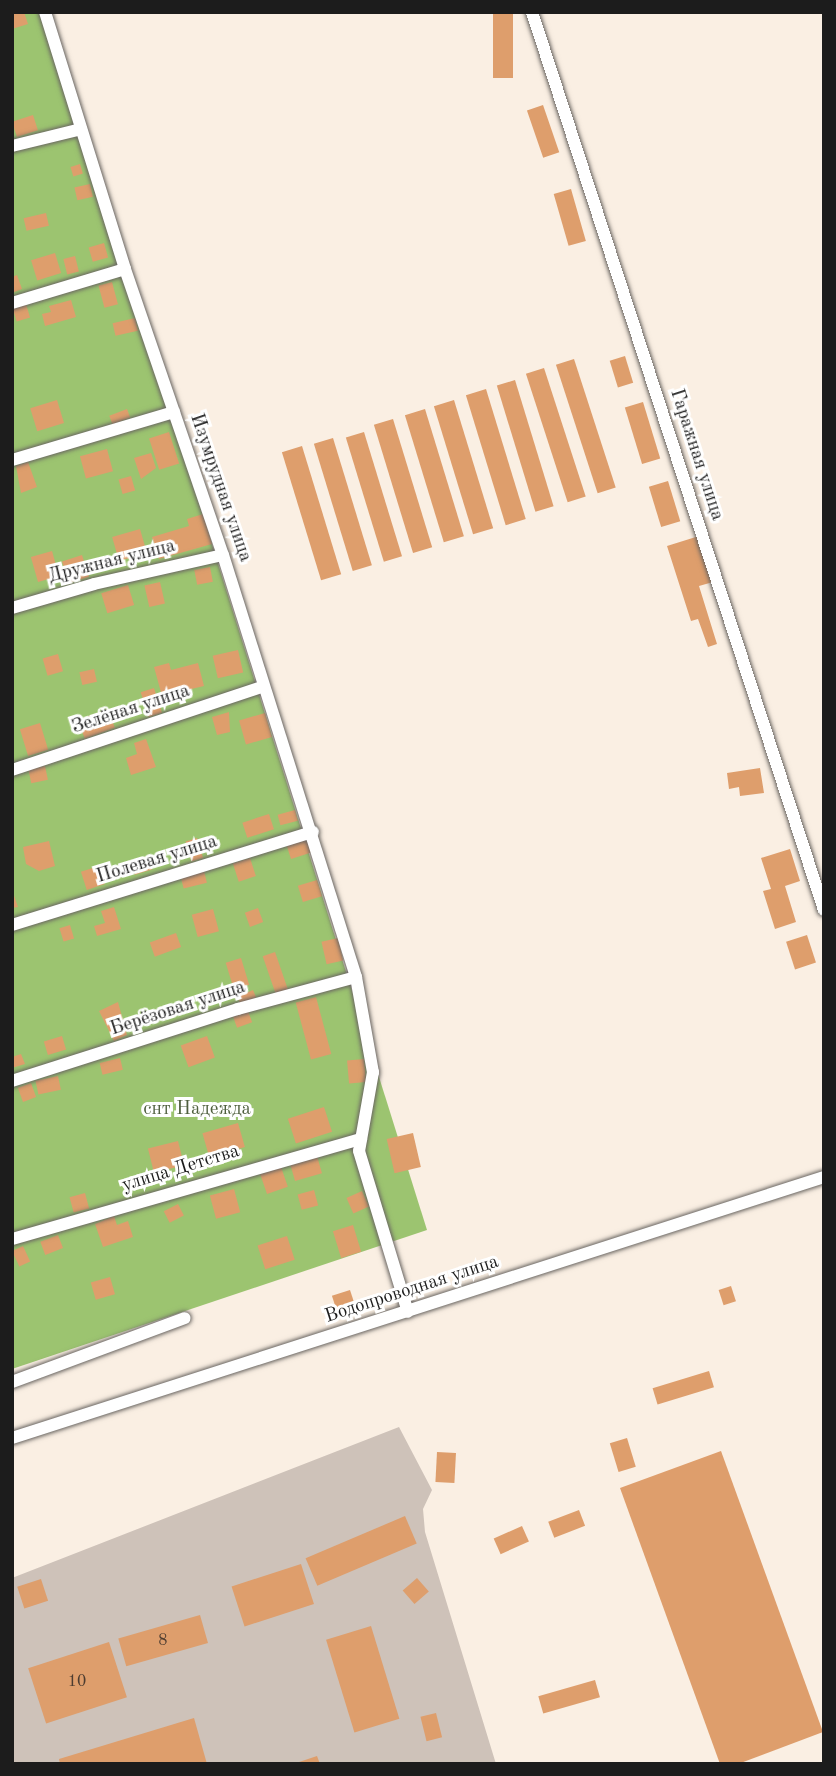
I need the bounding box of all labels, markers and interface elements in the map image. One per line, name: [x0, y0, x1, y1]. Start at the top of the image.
street label: Гаражная улица: [664, 386, 728, 524]
street label: Изумрудная улица: [184, 411, 256, 565]
street label: Дружная улица: [46, 535, 178, 589]
street label: Зелёная улица: [69, 680, 193, 740]
street label: Полевая улица: [94, 831, 220, 889]
street label: Берёзовая улица: [108, 976, 248, 1042]
park label: снт Надежда: [143, 1099, 251, 1121]
street label: улица Детства: [120, 1140, 242, 1198]
street label: Водопроводная улица: [322, 1251, 502, 1329]
house number: 8: [158, 1631, 168, 1651]
house number: 10: [68, 1672, 86, 1692]

